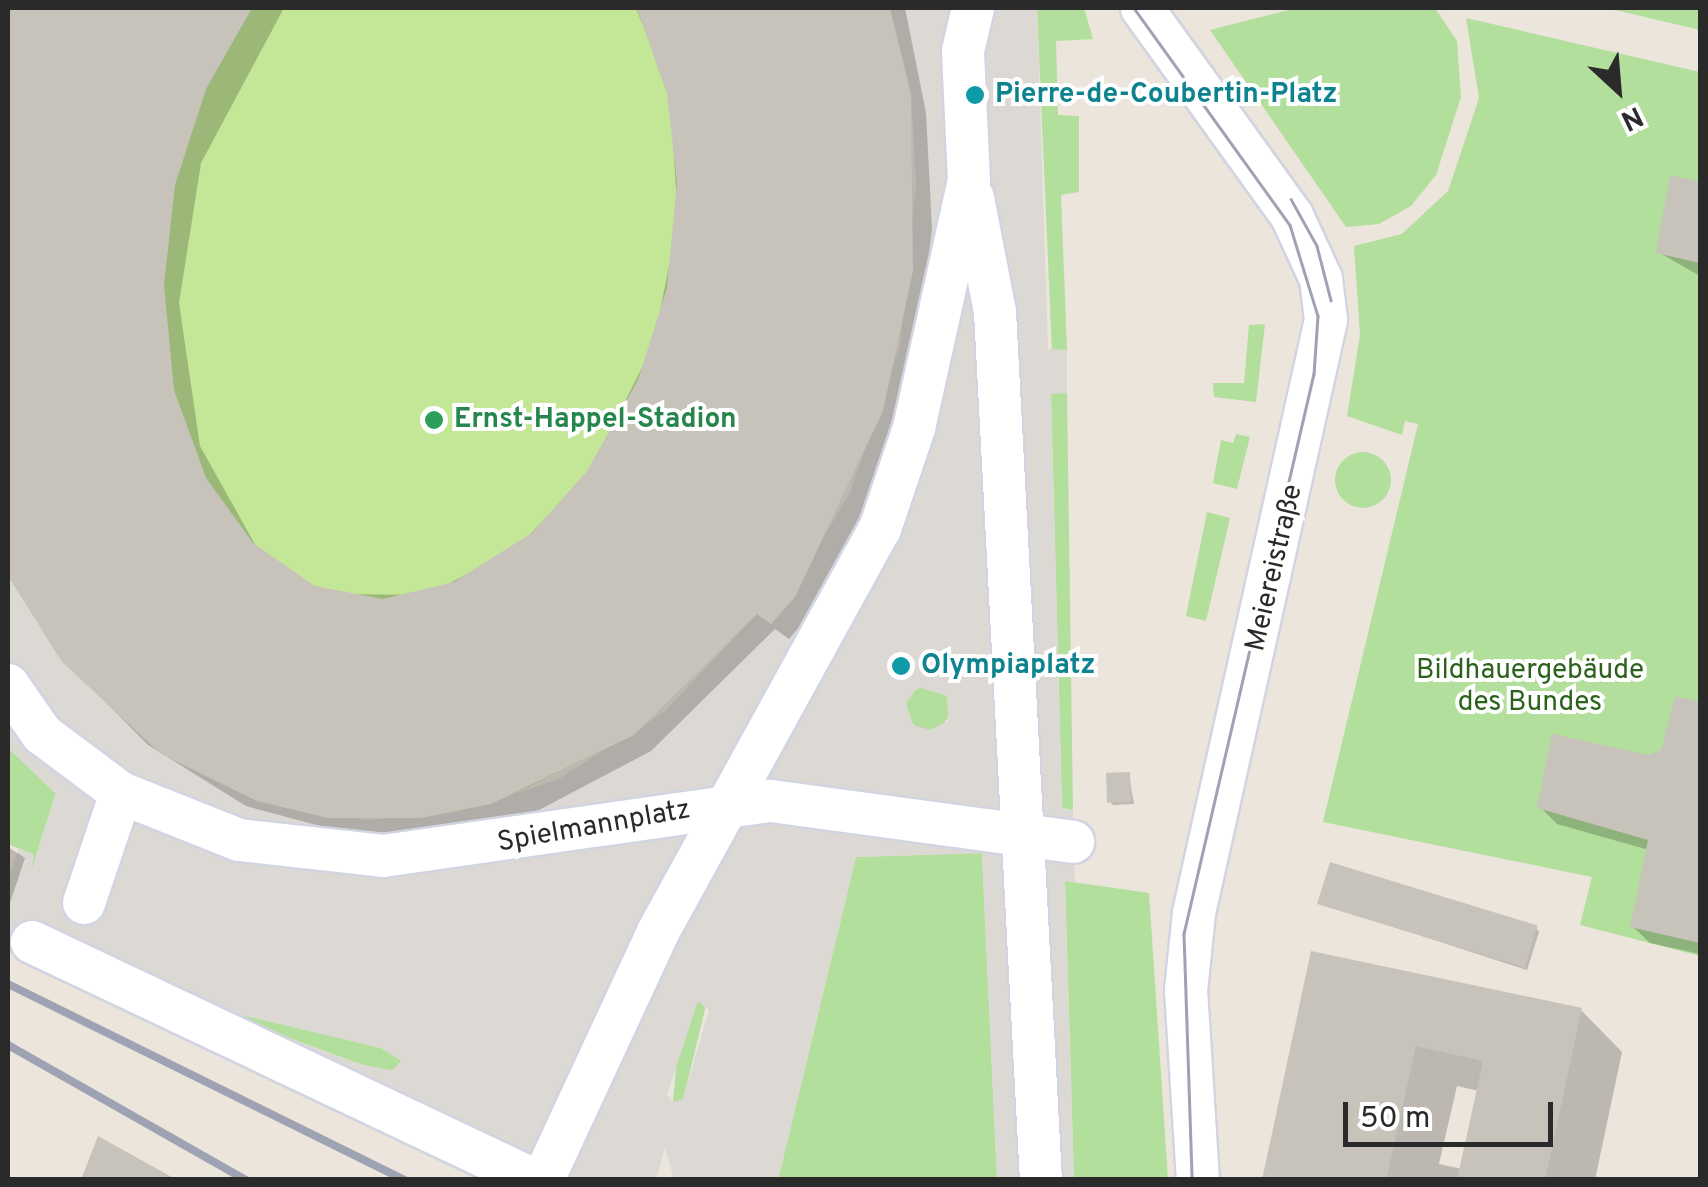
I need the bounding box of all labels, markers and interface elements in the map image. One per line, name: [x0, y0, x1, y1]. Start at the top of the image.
north arrow: [1568, 40, 1668, 140]
place label: Pierre-de-Coubertin-Platz: [995, 78, 1338, 112]
marker: Pierre-de-Coubertin-Platz: [964, 84, 986, 106]
text: N: [1614, 96, 1648, 138]
place label: Ernst-Happel-Stadion: [454, 403, 737, 437]
marker: Ernst-Happel-Stadion: [423, 409, 445, 431]
street label: Meiereistraße: [1239, 481, 1311, 655]
place label: Olympiaplatz: [921, 649, 1095, 683]
park label: Bildhauergebäude des Bundes: [1416, 654, 1644, 720]
marker: Olympiaplatz: [890, 655, 912, 677]
street label: Spielmannplatz: [495, 794, 693, 860]
scale bar: [1348, 1082, 1558, 1144]
text: 50 m: [1360, 1101, 1430, 1138]

